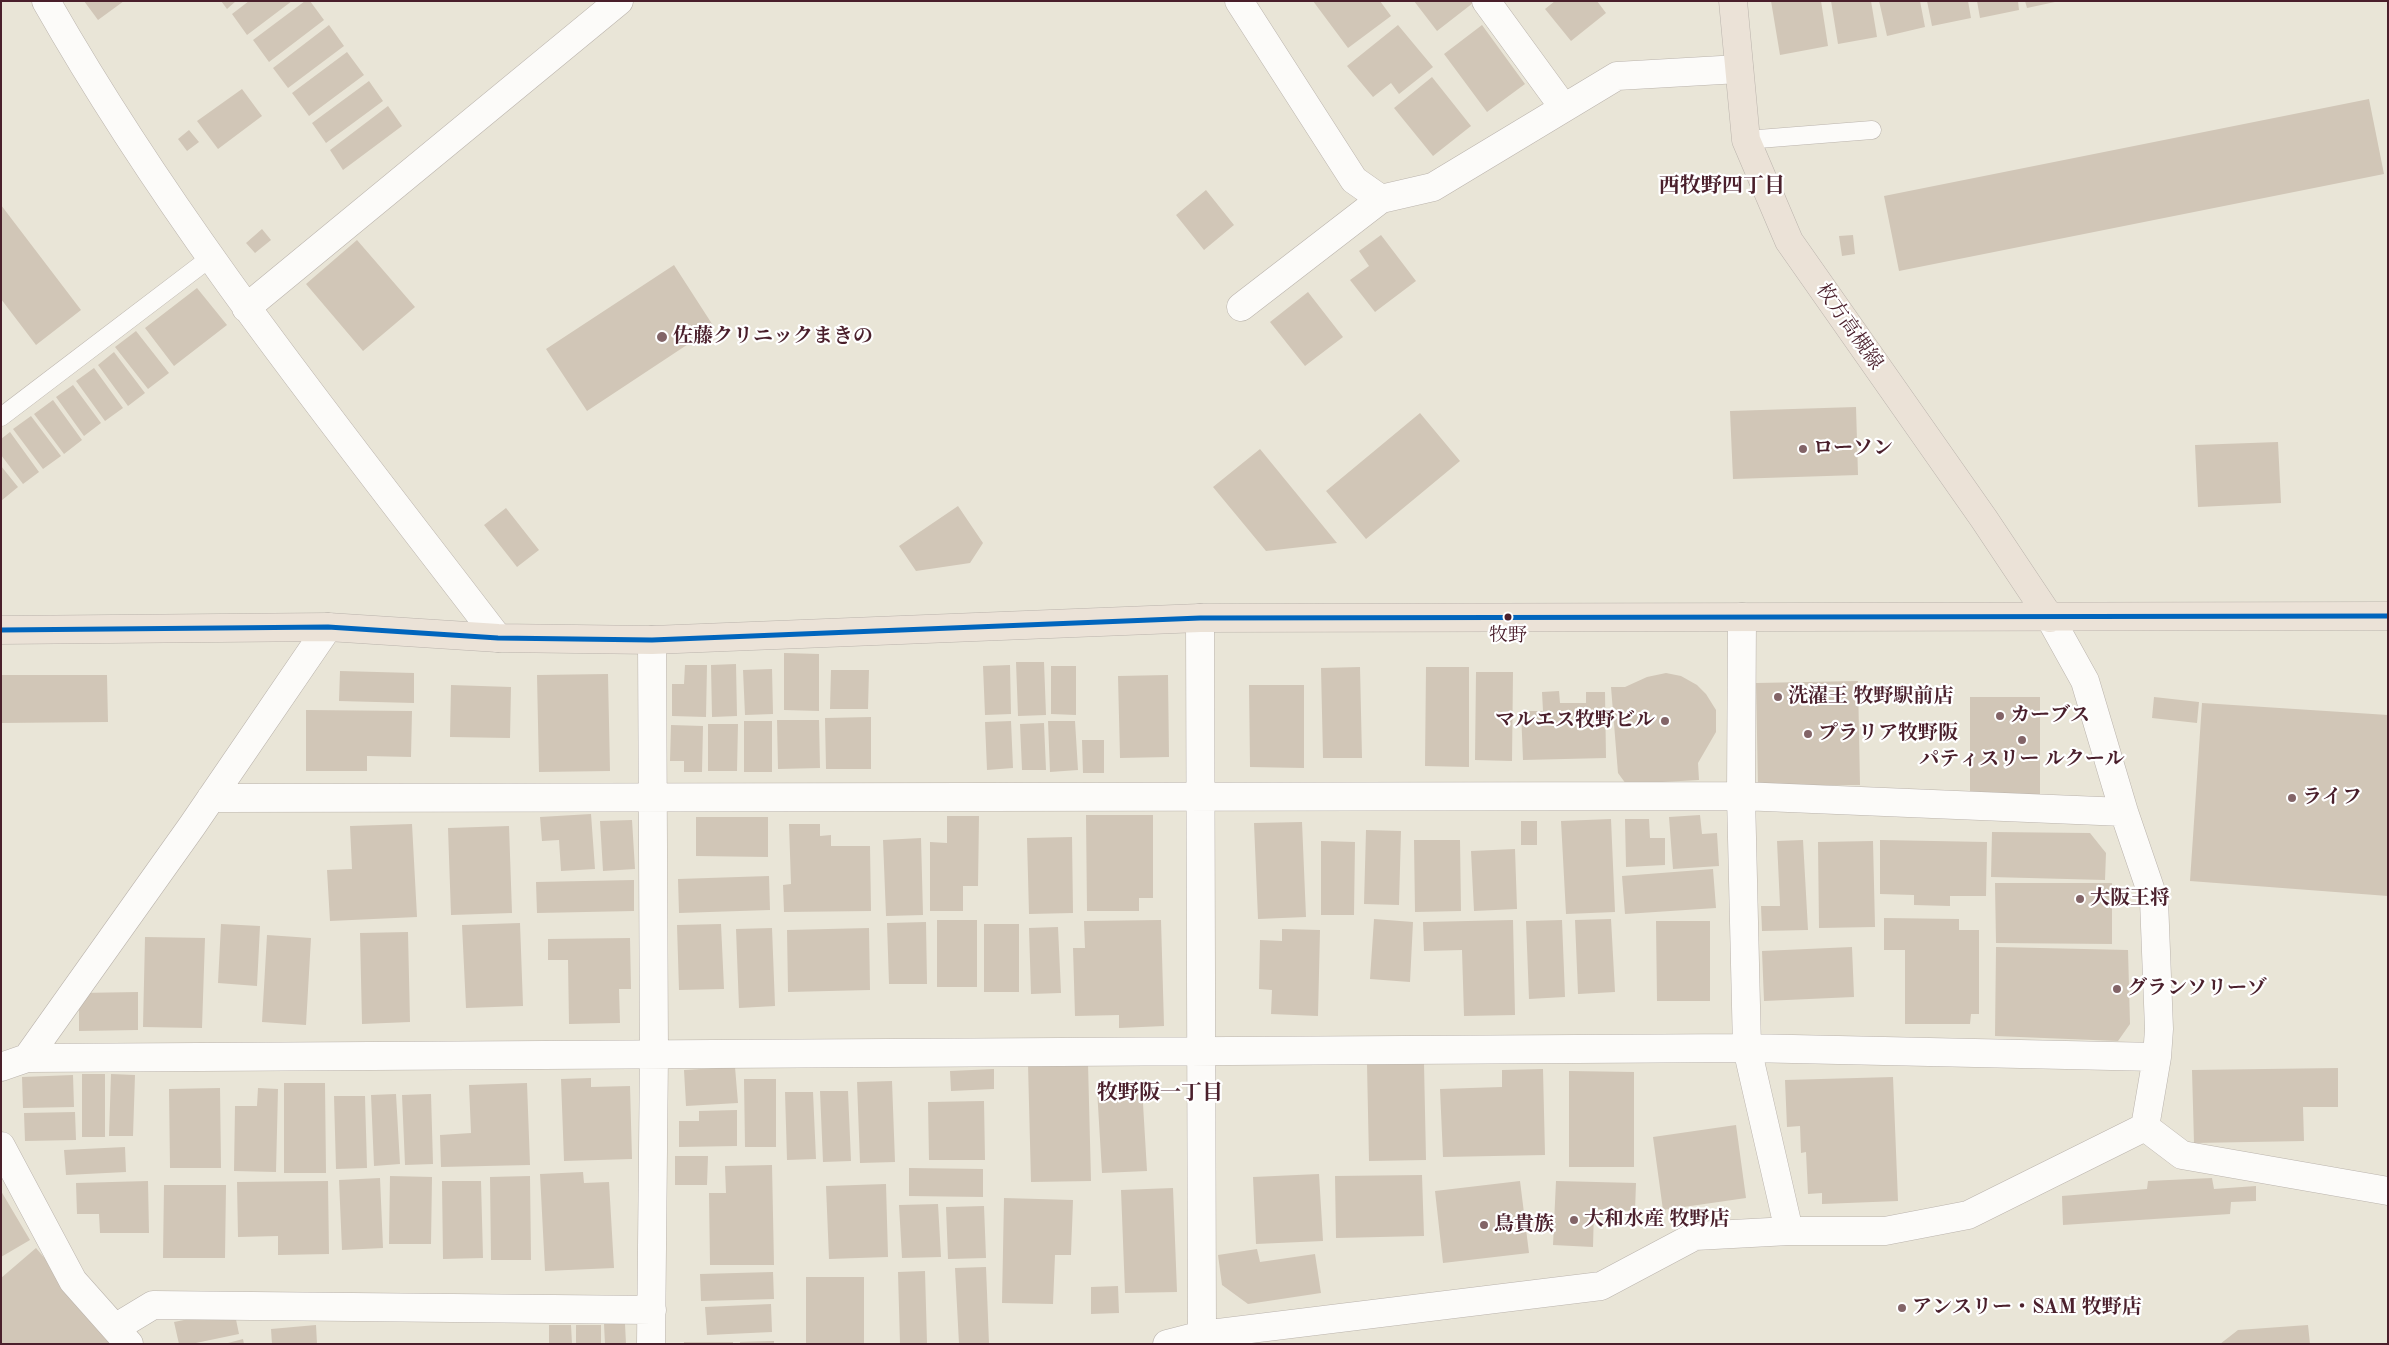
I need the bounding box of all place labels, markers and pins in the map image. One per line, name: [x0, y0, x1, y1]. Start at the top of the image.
place label: 佐藤クリニックまきの: [673, 325, 873, 349]
marker: 佐藤クリニックまきの: [655, 330, 669, 344]
place label: ローソン: [1813, 437, 1893, 461]
marker: ローソン: [1797, 443, 1809, 455]
marker: 牧野: [1503, 612, 1513, 622]
place label: 牧野: [1489, 625, 1527, 647]
place label: 洗濯王 牧野駅前店: [1788, 685, 1954, 709]
marker: 洗濯王 牧野駅前店: [1772, 691, 1784, 703]
place label: カーブス: [2010, 704, 2090, 728]
place label: マルエス牧野ビル: [1495, 709, 1655, 733]
marker: カーブス: [1994, 710, 2006, 722]
marker: マルエス牧野ビル: [1659, 715, 1671, 727]
place label: プラリア牧野阪: [1818, 722, 1958, 746]
marker: プラリア牧野阪: [1802, 728, 1814, 740]
marker: パティスリー ルクール: [2016, 734, 2028, 746]
place label: パティスリー ルクール: [1919, 748, 2125, 772]
place label: ライフ: [2302, 786, 2362, 810]
marker: ライフ: [2286, 792, 2298, 804]
place label: 大阪王将: [2090, 887, 2170, 911]
marker: 大阪王将: [2074, 893, 2086, 905]
place label: グランソリーゾ: [2127, 977, 2267, 1001]
marker: グランソリーゾ: [2111, 983, 2123, 995]
place label: 大和水産 牧野店: [1584, 1208, 1730, 1232]
place label: 鳥貴族: [1494, 1213, 1554, 1237]
marker: 大和水産 牧野店: [1568, 1214, 1580, 1226]
marker: 鳥貴族: [1478, 1219, 1490, 1231]
place label: アンスリー・SAM 牧野店: [1912, 1296, 2142, 1320]
marker: アンスリー・SAM 牧野店: [1896, 1302, 1908, 1314]

